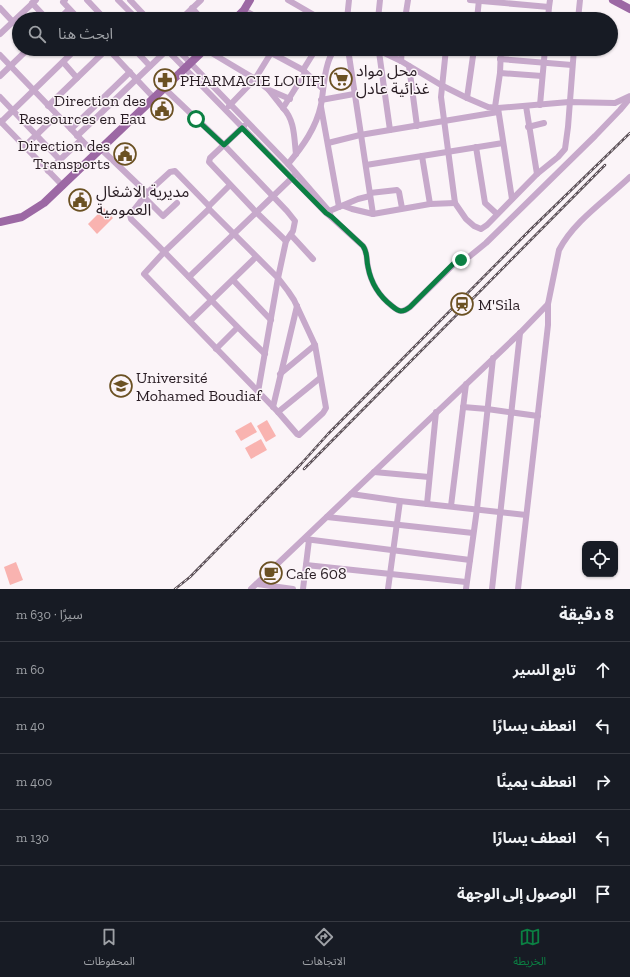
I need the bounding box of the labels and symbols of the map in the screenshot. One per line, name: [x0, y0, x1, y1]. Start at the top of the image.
place label: محل مواد غذائية عادل: [356, 61, 430, 99]
supermarket icon: محل مواد غذائية عادل: [328, 66, 354, 92]
pharmacy icon: PHARMACIE LOUIFI: [152, 67, 178, 93]
place label: PHARMACIE LOUIFI: [180, 71, 325, 90]
place label: Direction des Ressources en Eau: [19, 91, 146, 128]
public building icon: Direction des Ressources en Eau: [149, 96, 175, 122]
route start: [187, 110, 205, 128]
place label: Direction des Transports: [18, 136, 110, 173]
public building icon: Direction des Transports: [112, 141, 138, 167]
place label: مديرية الاشغال العمومية: [96, 182, 190, 219]
public building icon: مديرية الاشغال العمومية: [67, 187, 93, 213]
route end: [452, 251, 470, 269]
station icon: M'Sila: [449, 291, 475, 317]
place label: M'Sila: [478, 295, 520, 314]
place label: Université Mohamed Boudiaf: [136, 368, 263, 405]
school or university icon: Université Mohamed Boudiaf: [108, 373, 134, 399]
cafe icon: Cafe 608: [258, 560, 284, 586]
place label: Cafe 608: [286, 564, 347, 583]

